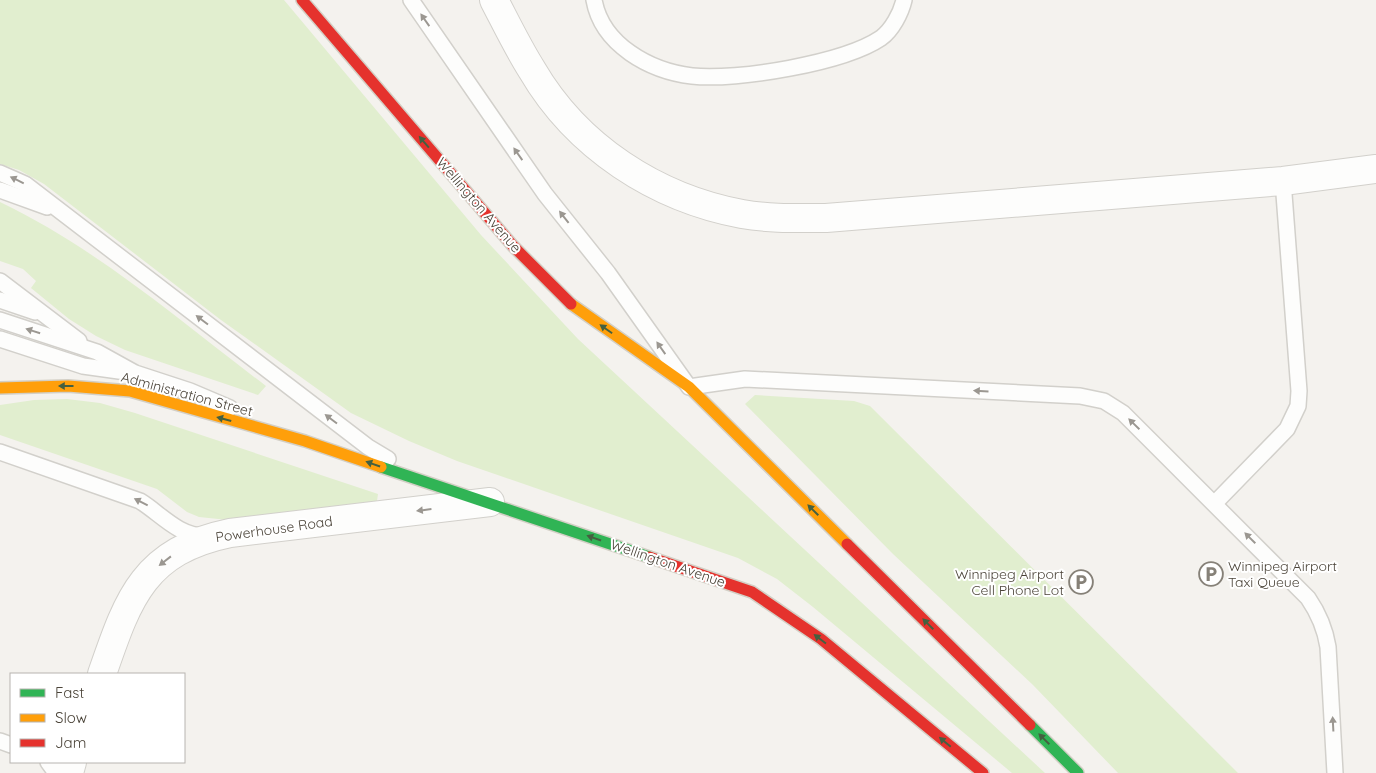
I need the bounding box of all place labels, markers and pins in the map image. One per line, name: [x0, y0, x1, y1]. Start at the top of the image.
place label: Winnipeg Airport Taxi Queue: [1228, 557, 1337, 591]
parking icon: Winnipeg Airport Taxi Queue: [1198, 561, 1224, 587]
place label: Winnipeg Airport Cell Phone Lot: [955, 565, 1064, 599]
parking icon: Winnipeg Airport Cell Phone Lot: [1068, 569, 1094, 595]

